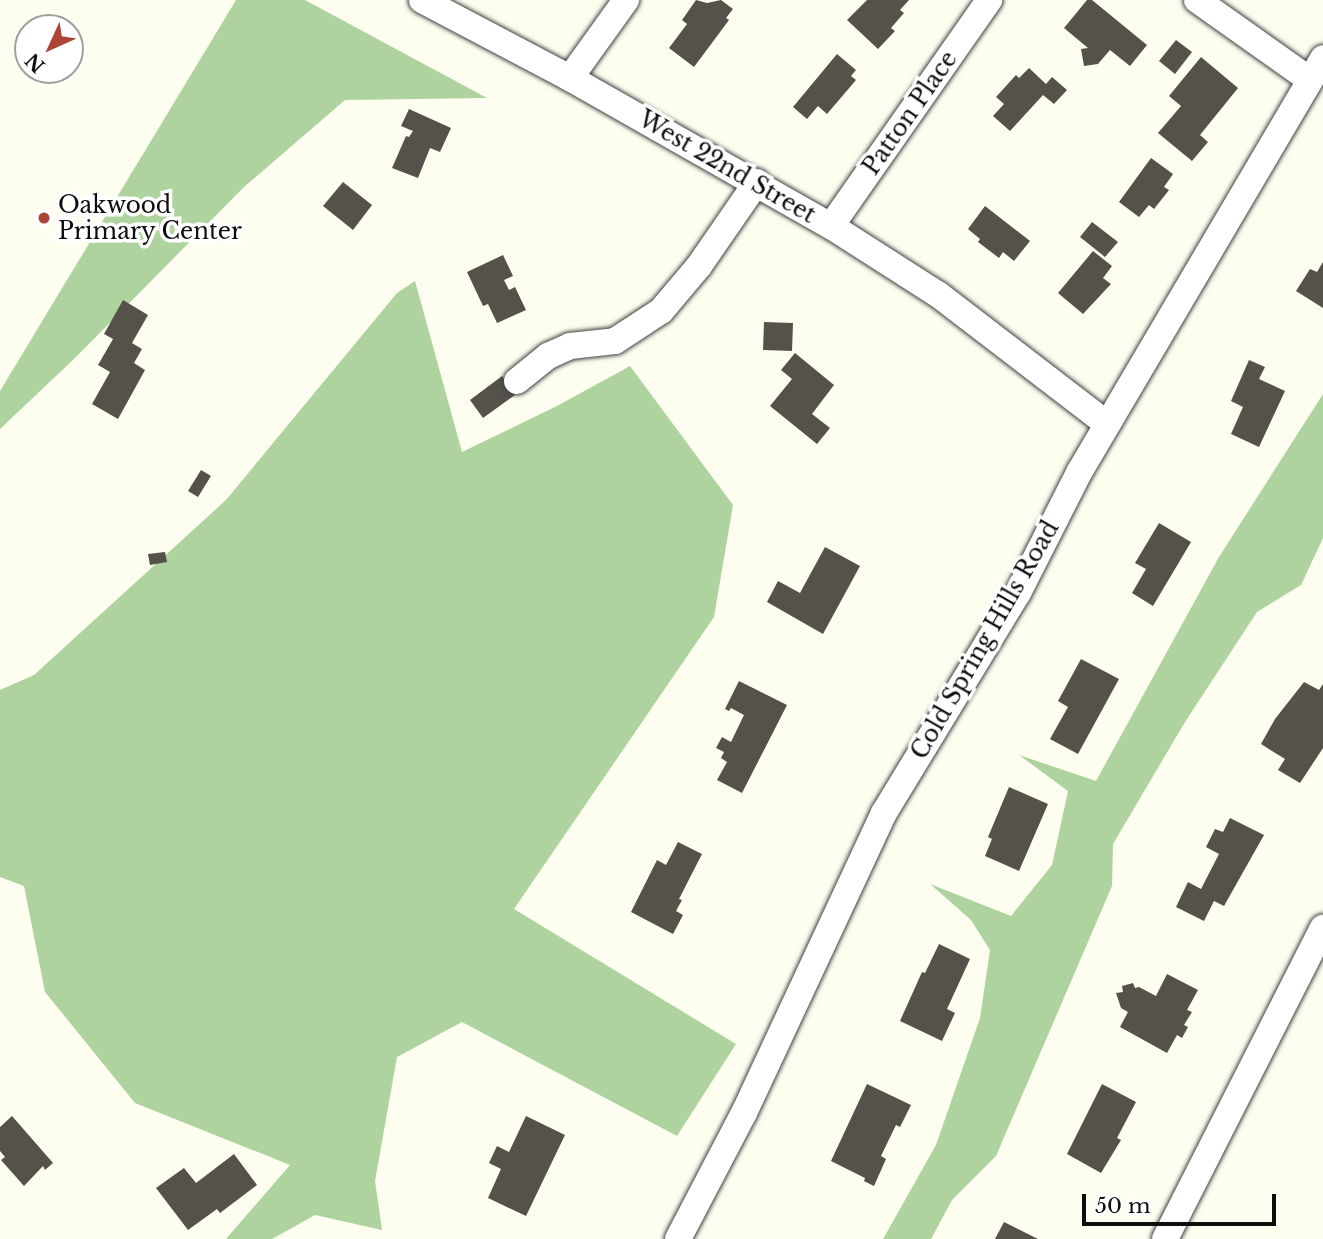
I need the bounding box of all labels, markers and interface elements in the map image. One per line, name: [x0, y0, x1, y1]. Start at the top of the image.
north arrow: [14, 14, 84, 84]
street label: Patton Place: [857, 46, 963, 180]
text: N: [21, 48, 50, 77]
street label: West 22nd Street: [634, 105, 820, 229]
place label: Oakwood Primary Center: [58, 191, 243, 245]
marker: Oakwood Primary Center: [36, 210, 52, 226]
street label: Cold Spring Hills Road: [905, 516, 1065, 764]
scale bar: [1085, 1180, 1279, 1224]
text: 50 m: [1095, 1193, 1150, 1219]

